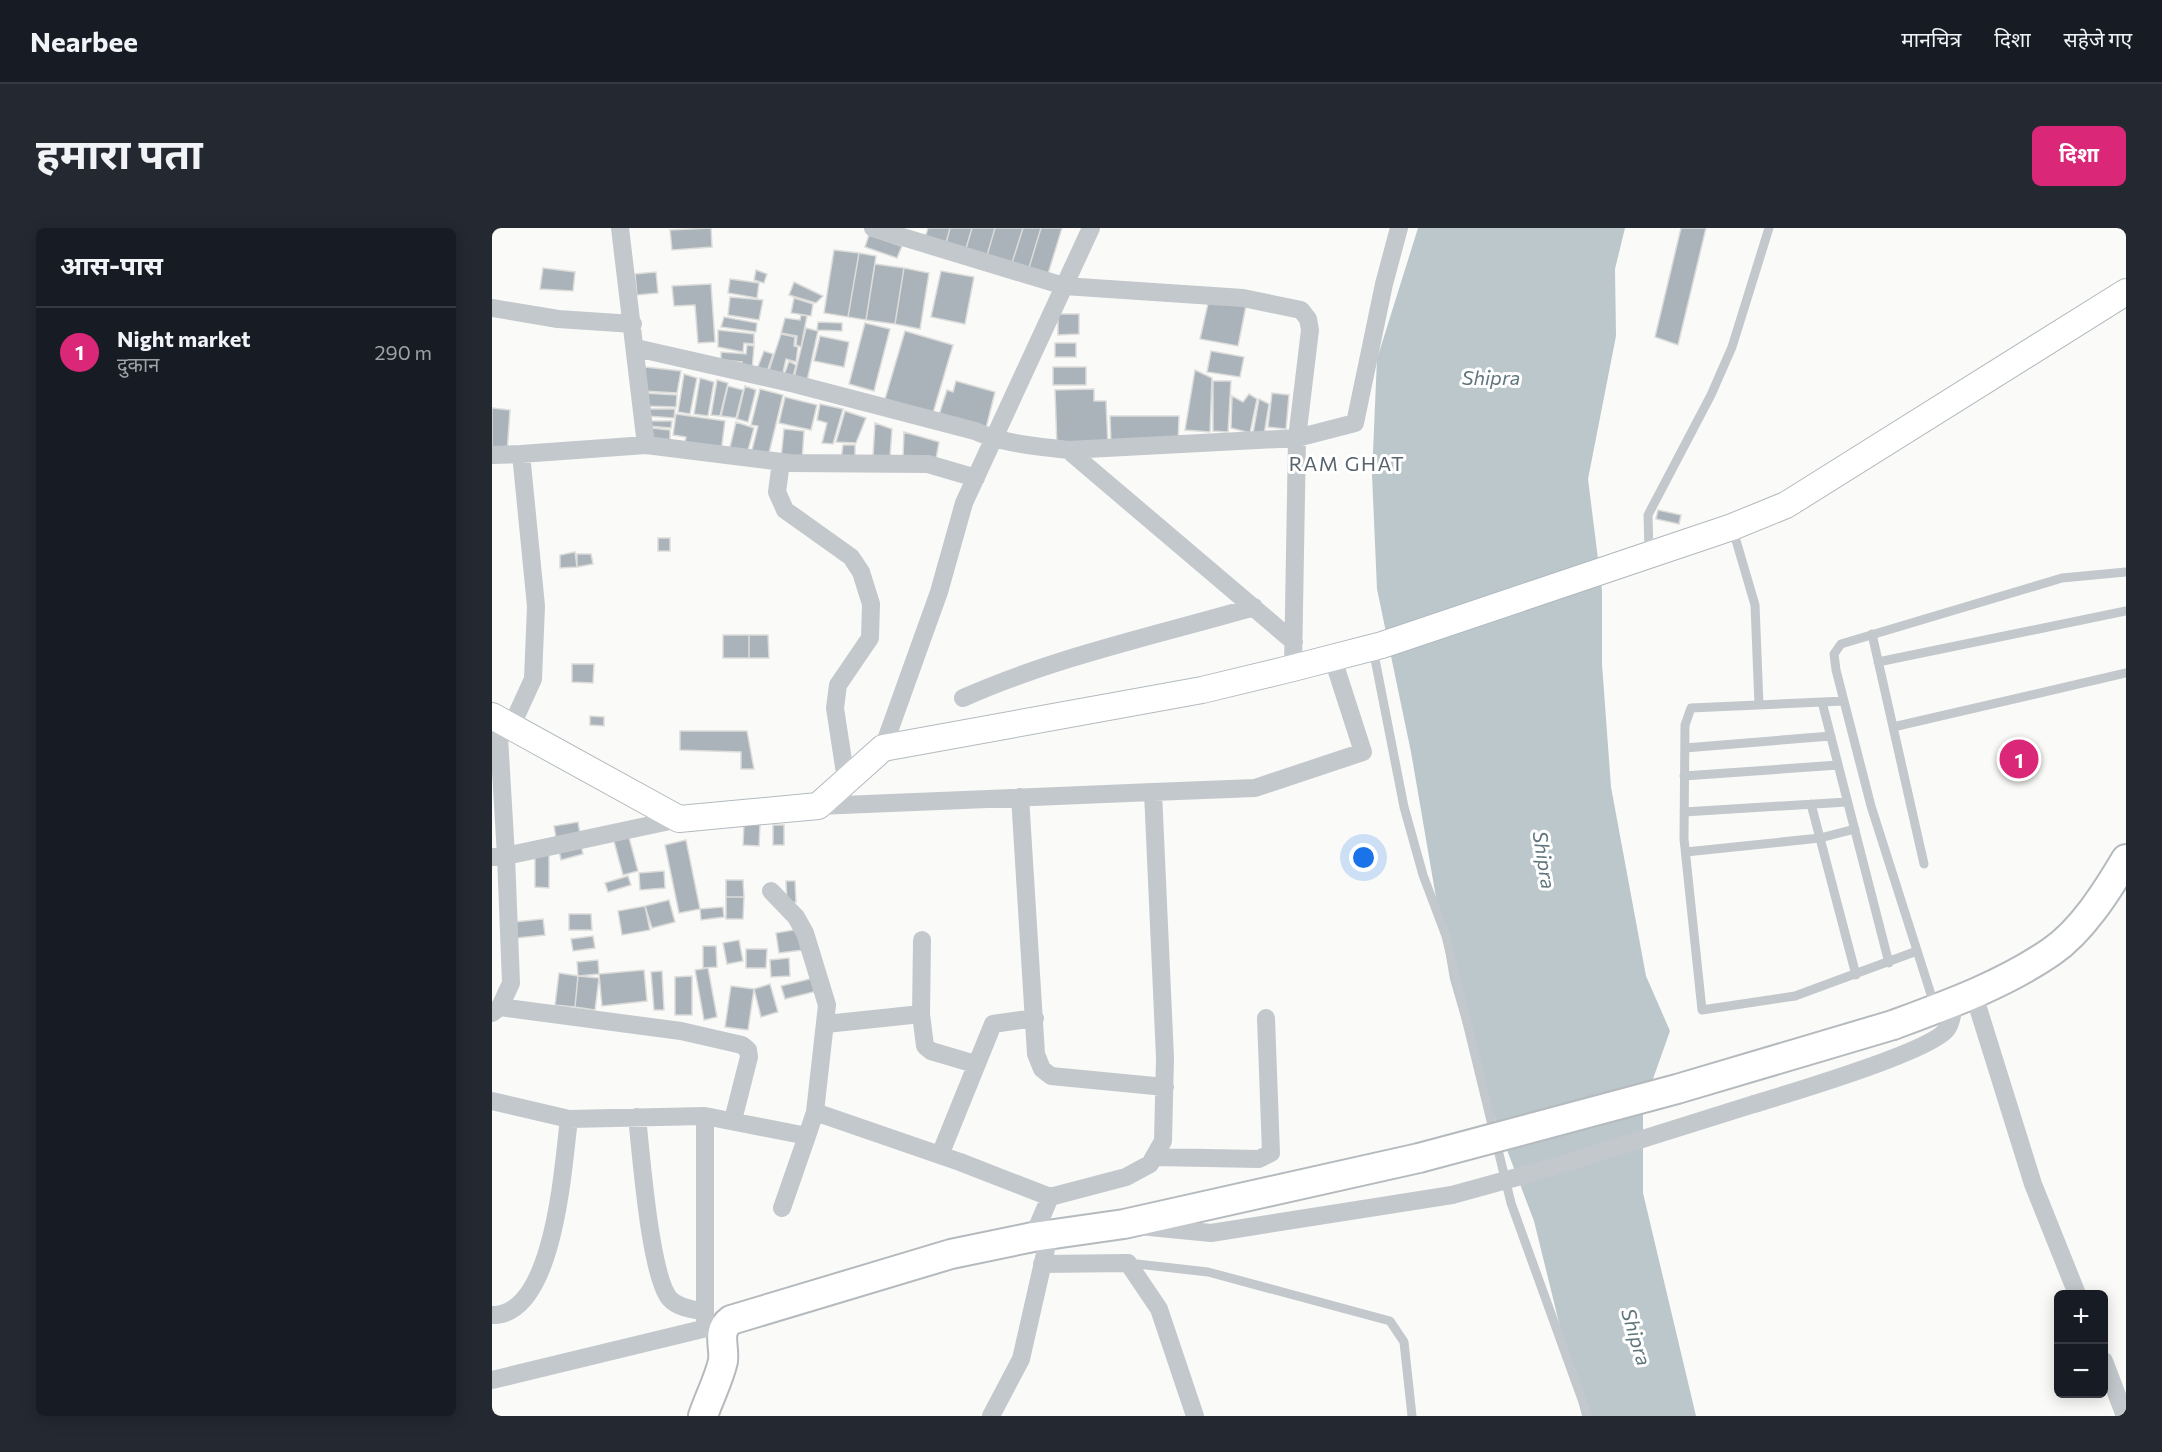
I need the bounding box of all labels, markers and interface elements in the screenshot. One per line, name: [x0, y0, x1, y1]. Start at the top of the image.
text: Nearbee: [30, 24, 138, 58]
text: मानचित्र: [1901, 26, 1961, 51]
text: दिशा: [1994, 26, 2031, 51]
text: सहेजे गए: [2064, 26, 2132, 51]
text: हमारा पता: [36, 126, 203, 178]
button: दिशा: [2032, 126, 2126, 186]
text: आस-पास: [60, 249, 163, 280]
text: Night market: [117, 325, 251, 352]
text: 1: [75, 340, 84, 364]
text: 290 m: [374, 340, 432, 364]
text: दुकान: [117, 352, 159, 376]
water label: Shipra: [1462, 365, 1520, 389]
district label: RAM GHAT: [1289, 451, 1405, 475]
pin: 1: [2000, 736, 2038, 782]
water label: Shipra: [1529, 829, 1561, 891]
your location: [1349, 843, 1378, 872]
map controls: [2054, 1290, 2108, 1398]
button: +: [2054, 1290, 2108, 1344]
water label: Shipra: [1617, 1305, 1657, 1368]
button: −: [2054, 1344, 2108, 1398]

